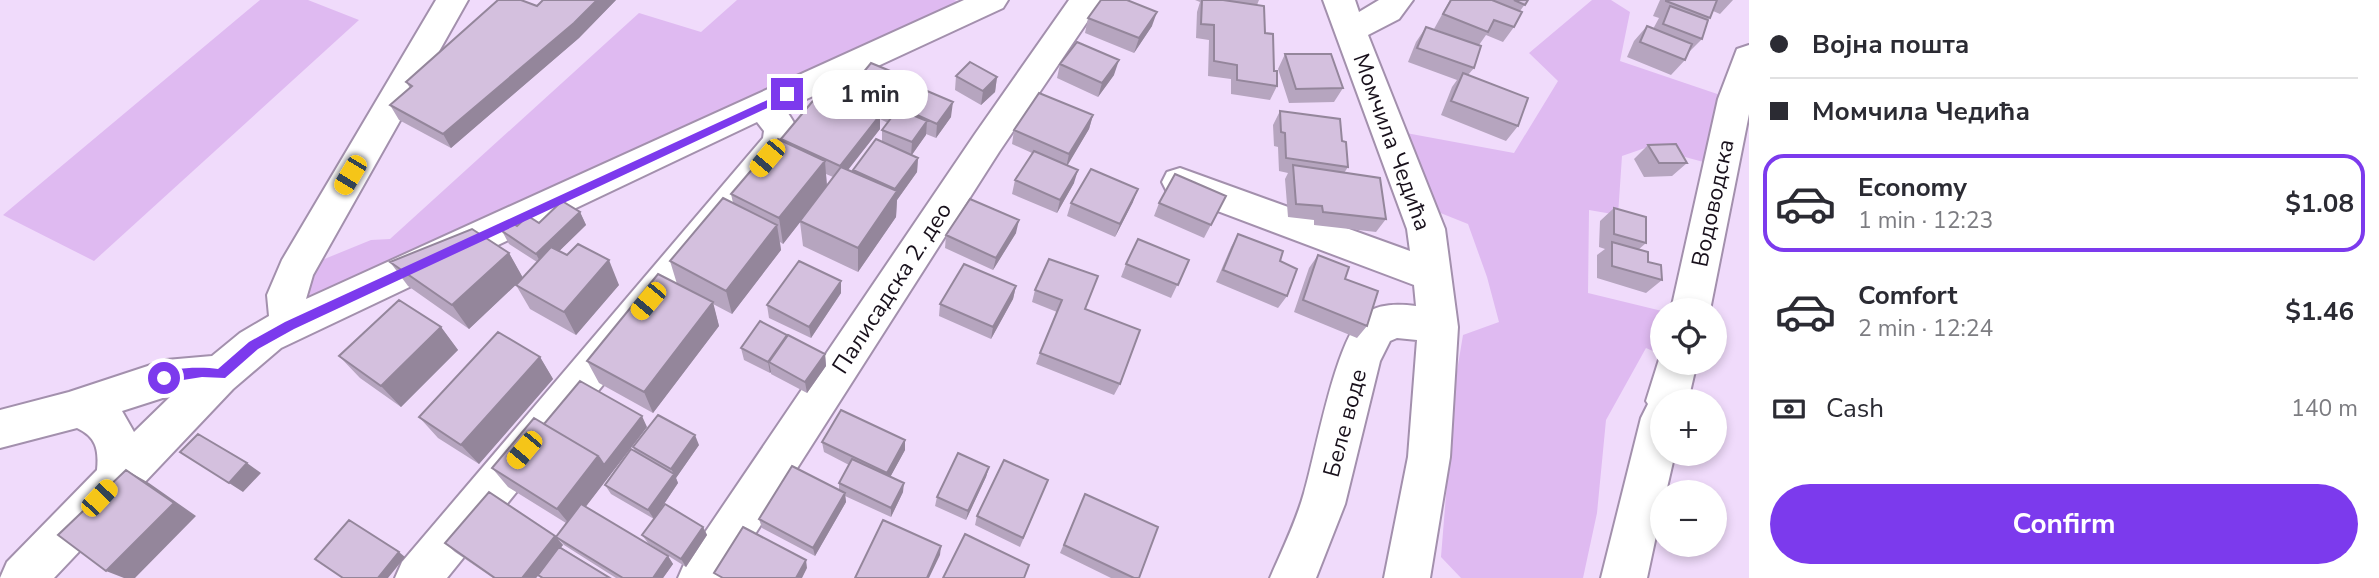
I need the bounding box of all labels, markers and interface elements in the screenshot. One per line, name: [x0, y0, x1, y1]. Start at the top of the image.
text: Војна пошта: [1812, 27, 1969, 62]
street label: Момчила Чедића: [1346, 49, 1438, 235]
callout: 1 min: [812, 70, 927, 119]
route end: [771, 78, 803, 110]
text: 1 min: [840, 79, 900, 110]
text: Момчила Чедића: [1812, 94, 2030, 129]
car: [746, 135, 789, 181]
street label: Водоводска: [1684, 136, 1742, 270]
car: [331, 152, 370, 198]
text: Economy: [1858, 170, 1967, 205]
icon: car: [1774, 172, 1837, 235]
text: $1.08: [2285, 186, 2354, 221]
street label: Палисадска 2. део: [825, 196, 959, 380]
text: 1 min · 12:23: [1858, 205, 1993, 236]
car: [627, 278, 670, 324]
text: Comfort: [1858, 278, 1958, 313]
icon: car: [1774, 280, 1837, 343]
text: $1.46: [2285, 294, 2354, 329]
map controls: [1650, 298, 1727, 557]
button: locate: [1650, 298, 1727, 375]
text: 2 min · 12:24: [1858, 313, 1993, 344]
route start: [148, 362, 180, 394]
street label: Беле воде: [1316, 365, 1374, 481]
button: +: [1650, 389, 1727, 466]
icon: cash: [1770, 390, 1808, 428]
text: Cash: [1826, 391, 1884, 426]
text: 140 m: [2291, 393, 2358, 424]
car: [503, 427, 546, 473]
car: [77, 475, 122, 521]
button: −: [1650, 480, 1727, 557]
button: Confirm: [1770, 484, 2358, 564]

